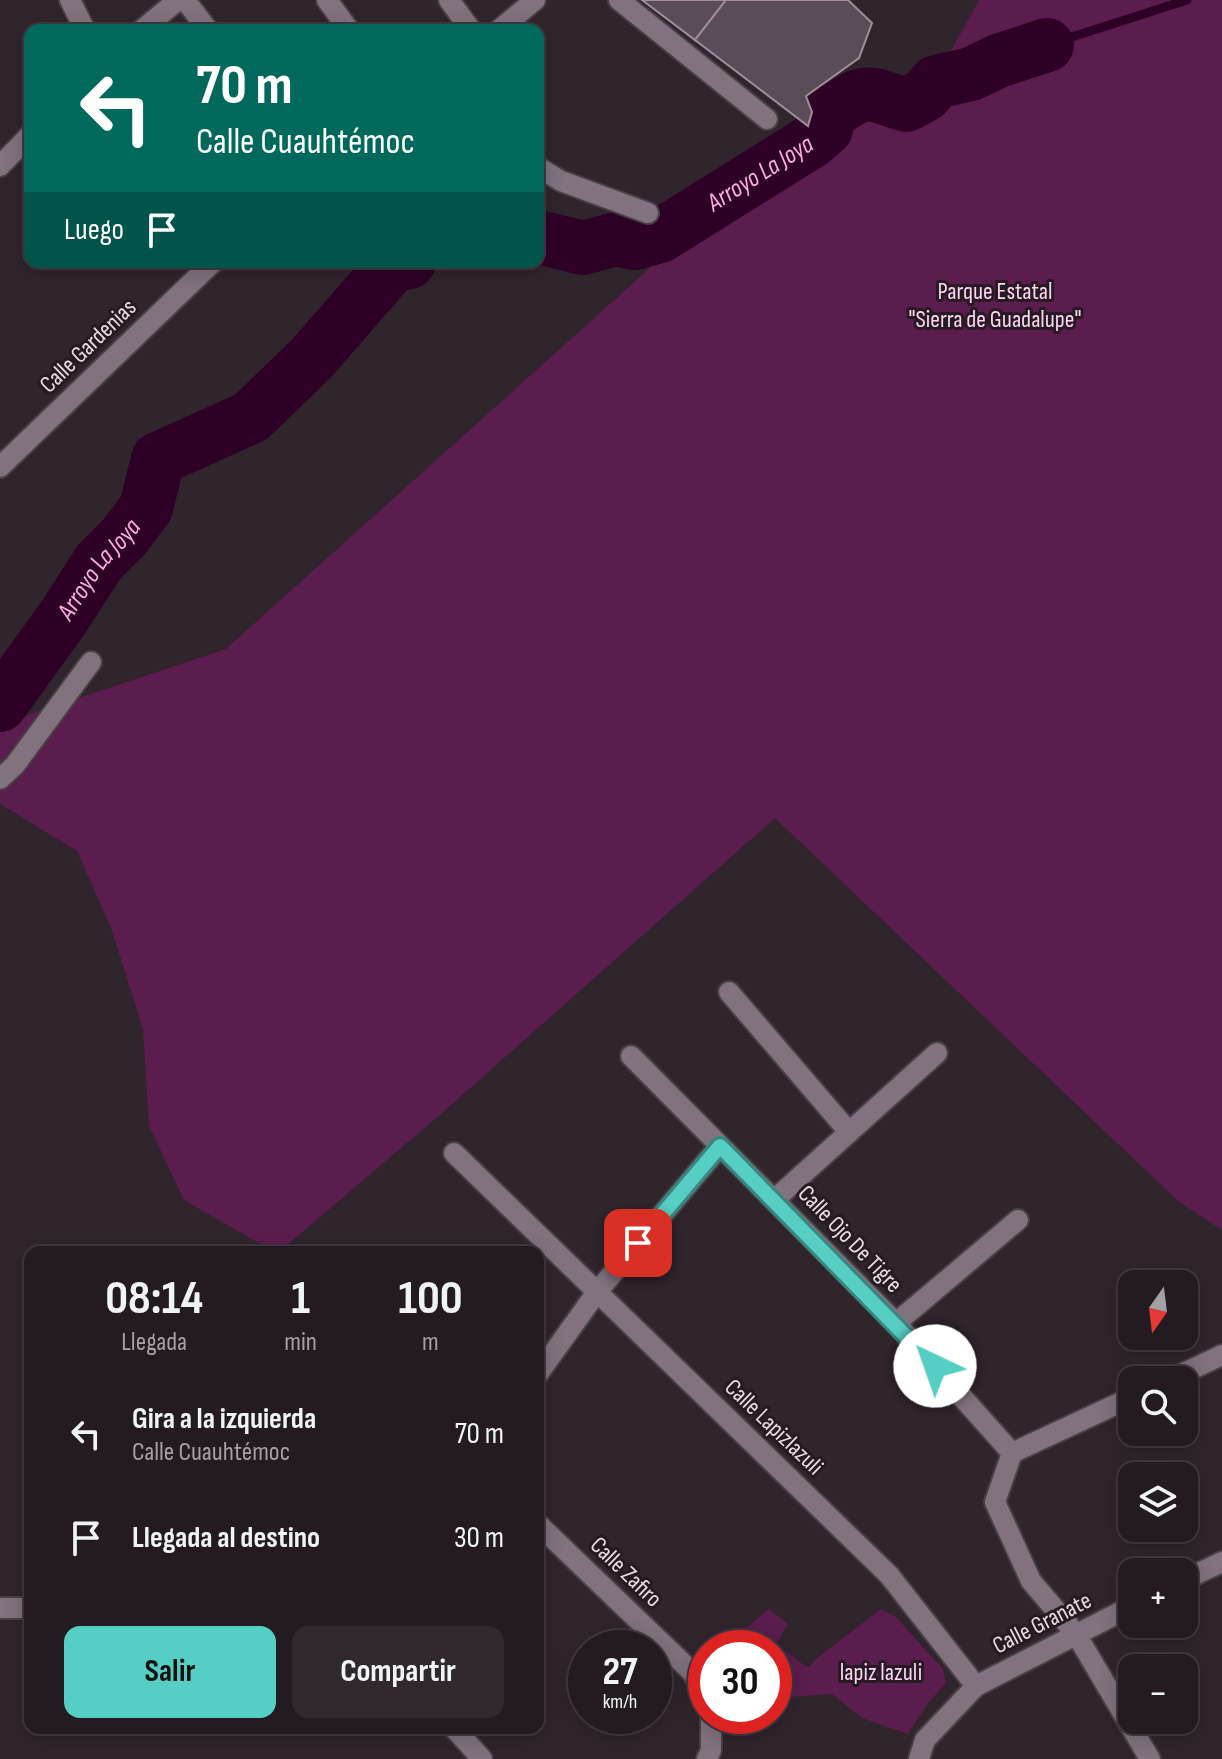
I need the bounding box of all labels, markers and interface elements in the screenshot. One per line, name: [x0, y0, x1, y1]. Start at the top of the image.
text: 70 m: [196, 53, 293, 120]
icon: left: [64, 56, 168, 160]
text: Calle Cuauhtémoc: [196, 121, 415, 164]
water label: Arroyo La Joya: [700, 128, 819, 219]
icon: arrive: [140, 208, 184, 252]
text: Luego: [64, 212, 124, 248]
park label: Parque Estatal "Sierra de Guadalupe": [909, 277, 1081, 334]
street label: Calle Gardenias: [34, 293, 142, 399]
water label: Arroyo La Joya: [50, 513, 148, 627]
street label: Calle Ojo De Tigre: [792, 1179, 908, 1299]
pin: [604, 1209, 672, 1277]
icon: arrive: [616, 1221, 660, 1265]
text: 08:14: [105, 1270, 203, 1327]
text: 1: [291, 1270, 310, 1327]
text: 100: [398, 1270, 463, 1327]
north arrow: [1118, 1270, 1198, 1350]
map controls: [1118, 1270, 1198, 1734]
position arrow: [893, 1324, 977, 1408]
text: Llegada: [121, 1327, 187, 1358]
text: min: [284, 1327, 317, 1358]
text: m: [422, 1327, 439, 1358]
button: search: [1118, 1366, 1198, 1446]
street label: Calle Lapizlazuli: [719, 1373, 829, 1481]
text: Gira a la izquierda: [132, 1401, 316, 1437]
icon: left: [64, 1412, 108, 1456]
text: 70 m: [455, 1416, 504, 1452]
text: Calle Cuauhtémoc: [132, 1437, 290, 1468]
button: layers: [1118, 1462, 1198, 1542]
icon: arrive: [64, 1516, 108, 1560]
text: Llegada al destino: [132, 1520, 320, 1556]
text: 30 m: [454, 1520, 504, 1556]
street label: Calle Zafiro: [584, 1531, 668, 1613]
button: +: [1118, 1558, 1198, 1638]
street label: Calle Granate: [988, 1586, 1096, 1660]
button: Salir: [64, 1626, 276, 1718]
button: Compartir: [292, 1626, 504, 1718]
speed limit sign: 30: [688, 1630, 792, 1734]
text: 27: [603, 1648, 637, 1696]
button: −: [1118, 1654, 1198, 1734]
park label: lapiz lazuli: [840, 1658, 922, 1687]
text: km/h: [603, 1690, 637, 1714]

